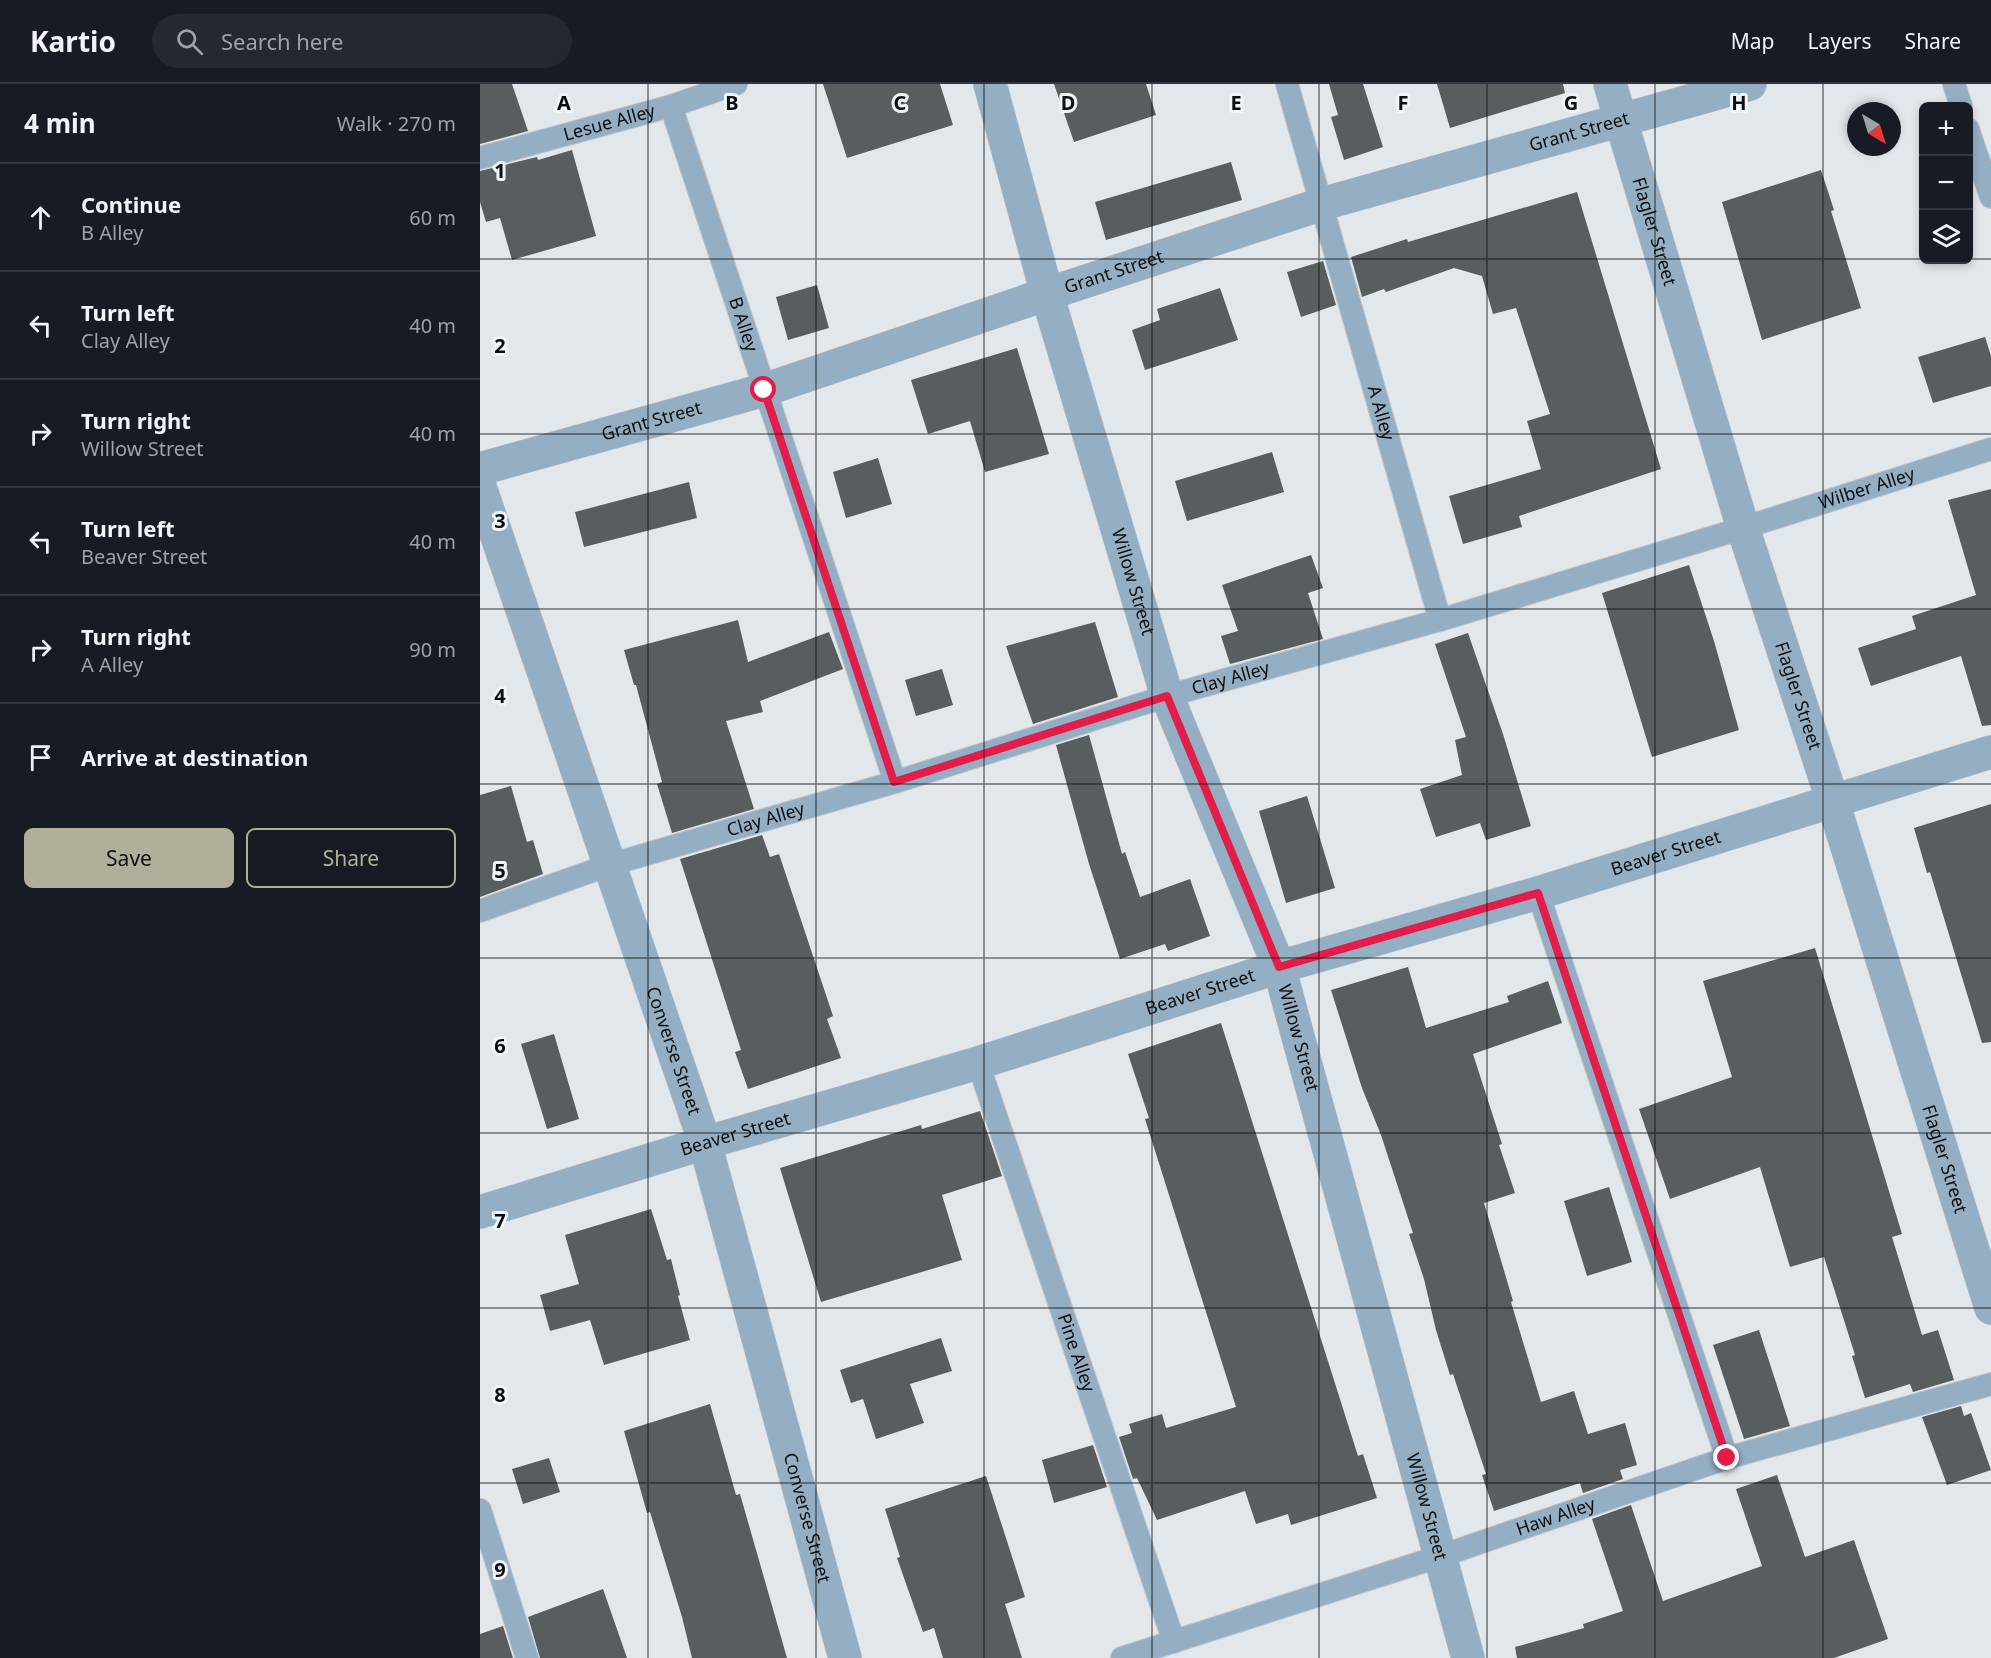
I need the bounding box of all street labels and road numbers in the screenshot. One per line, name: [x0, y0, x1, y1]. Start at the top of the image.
street label: Lesue Alley: [561, 100, 657, 146]
street label: Grant Street: [1526, 105, 1632, 156]
street label: Flagler Street: [1628, 174, 1683, 289]
street label: Grant Street: [1061, 244, 1167, 299]
street label: B Alley: [724, 294, 765, 355]
street label: A Alley: [1363, 382, 1401, 444]
street label: Grant Street: [598, 395, 704, 446]
street label: Wilber Alley: [1816, 461, 1918, 514]
street label: Willow Street: [1107, 525, 1161, 638]
street label: Flagler Street: [1770, 638, 1828, 753]
street label: Clay Alley: [1189, 655, 1273, 700]
street label: Clay Alley: [724, 796, 808, 841]
street label: Beaver Street: [1608, 824, 1724, 881]
street label: Beaver Street: [1142, 962, 1258, 1020]
street label: Willow Street: [1273, 981, 1326, 1095]
street label: Converse Street: [641, 983, 708, 1118]
street label: Flagler Street: [1917, 1102, 1974, 1217]
street label: Beaver Street: [677, 1105, 794, 1161]
street label: Pine Alley: [1053, 1310, 1102, 1396]
street label: Converse Street: [779, 1450, 837, 1586]
street label: Willow Street: [1401, 1450, 1454, 1563]
street label: Haw Alley: [1512, 1491, 1599, 1540]

